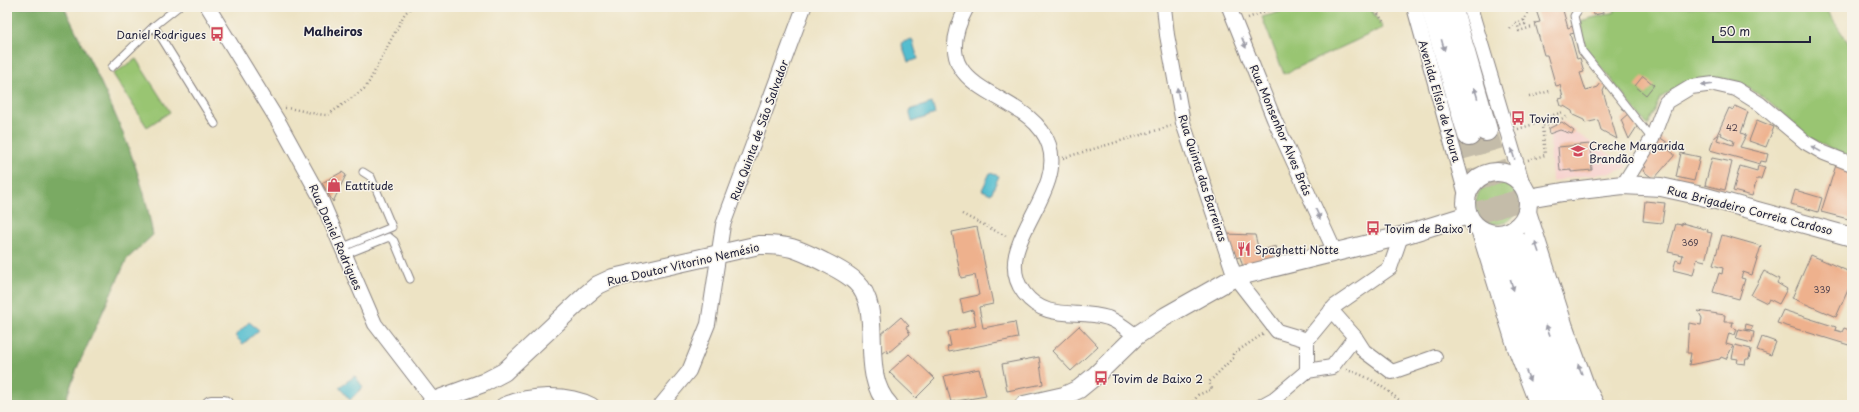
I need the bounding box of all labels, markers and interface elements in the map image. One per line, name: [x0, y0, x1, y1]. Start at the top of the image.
scale bar: [1713, 18, 1810, 44]
district label: Malheiros: [303, 22, 363, 40]
text: 50 m: [1719, 22, 1750, 40]
place label: Daniel Rodrigues: [116, 26, 206, 43]
bus stop icon: Daniel Rodrigues: [209, 26, 225, 42]
one-way arrow: [1241, 38, 1247, 49]
street label: Avenida Elísio de Moura: [1414, 38, 1466, 164]
one-way arrow: [1440, 39, 1446, 51]
street label: Rua Quinta de São Salvador: [726, 56, 793, 203]
street label: Rua Monsenhor Alves Brás: [1246, 62, 1316, 198]
one-way arrow: [1701, 82, 1713, 88]
one-way arrow: [1473, 86, 1479, 98]
one-way arrow: [1174, 87, 1180, 99]
bus stop icon: Tovim: [1510, 110, 1526, 126]
place label: Tovim: [1529, 110, 1560, 127]
street label: Rua Quinta das Barreiras: [1174, 112, 1232, 244]
house number: 42: [1726, 120, 1738, 134]
place label: Creche Margarida Brandão: [1589, 137, 1685, 167]
school or university icon: Creche Margarida Brandão: [1570, 143, 1586, 159]
one-way arrow: [1810, 145, 1822, 152]
one-way arrow: [1510, 147, 1516, 159]
shop icon: Eattitude: [326, 177, 342, 193]
place label: Eattitude: [345, 177, 394, 194]
street label: Rua Daniel Rodrigues: [305, 181, 367, 293]
street label: Rua Brigadeiro Correia Cardoso: [1666, 181, 1834, 239]
one-way arrow: [1315, 208, 1321, 219]
bus stop icon: Tovim de Baixo 1: [1365, 220, 1381, 236]
place label: Tovim de Baixo 1: [1384, 220, 1472, 237]
house number: 369: [1681, 235, 1699, 249]
street label: Rua Doutor Vitorino Nemésio: [605, 238, 761, 290]
one-way arrow: [1534, 240, 1540, 252]
restaurant icon: Spaghetti Notte: [1236, 241, 1252, 257]
place label: Spaghetti Notte: [1255, 241, 1339, 258]
one-way arrow: [1510, 280, 1516, 292]
house number: 339: [1814, 282, 1830, 296]
one-way arrow: [1544, 324, 1550, 336]
one-way arrow: [1576, 363, 1582, 375]
bus stop icon: Tovim de Baixo 2: [1093, 370, 1109, 386]
place label: Tovim de Baixo 2: [1112, 370, 1203, 387]
one-way arrow: [1526, 371, 1532, 383]

